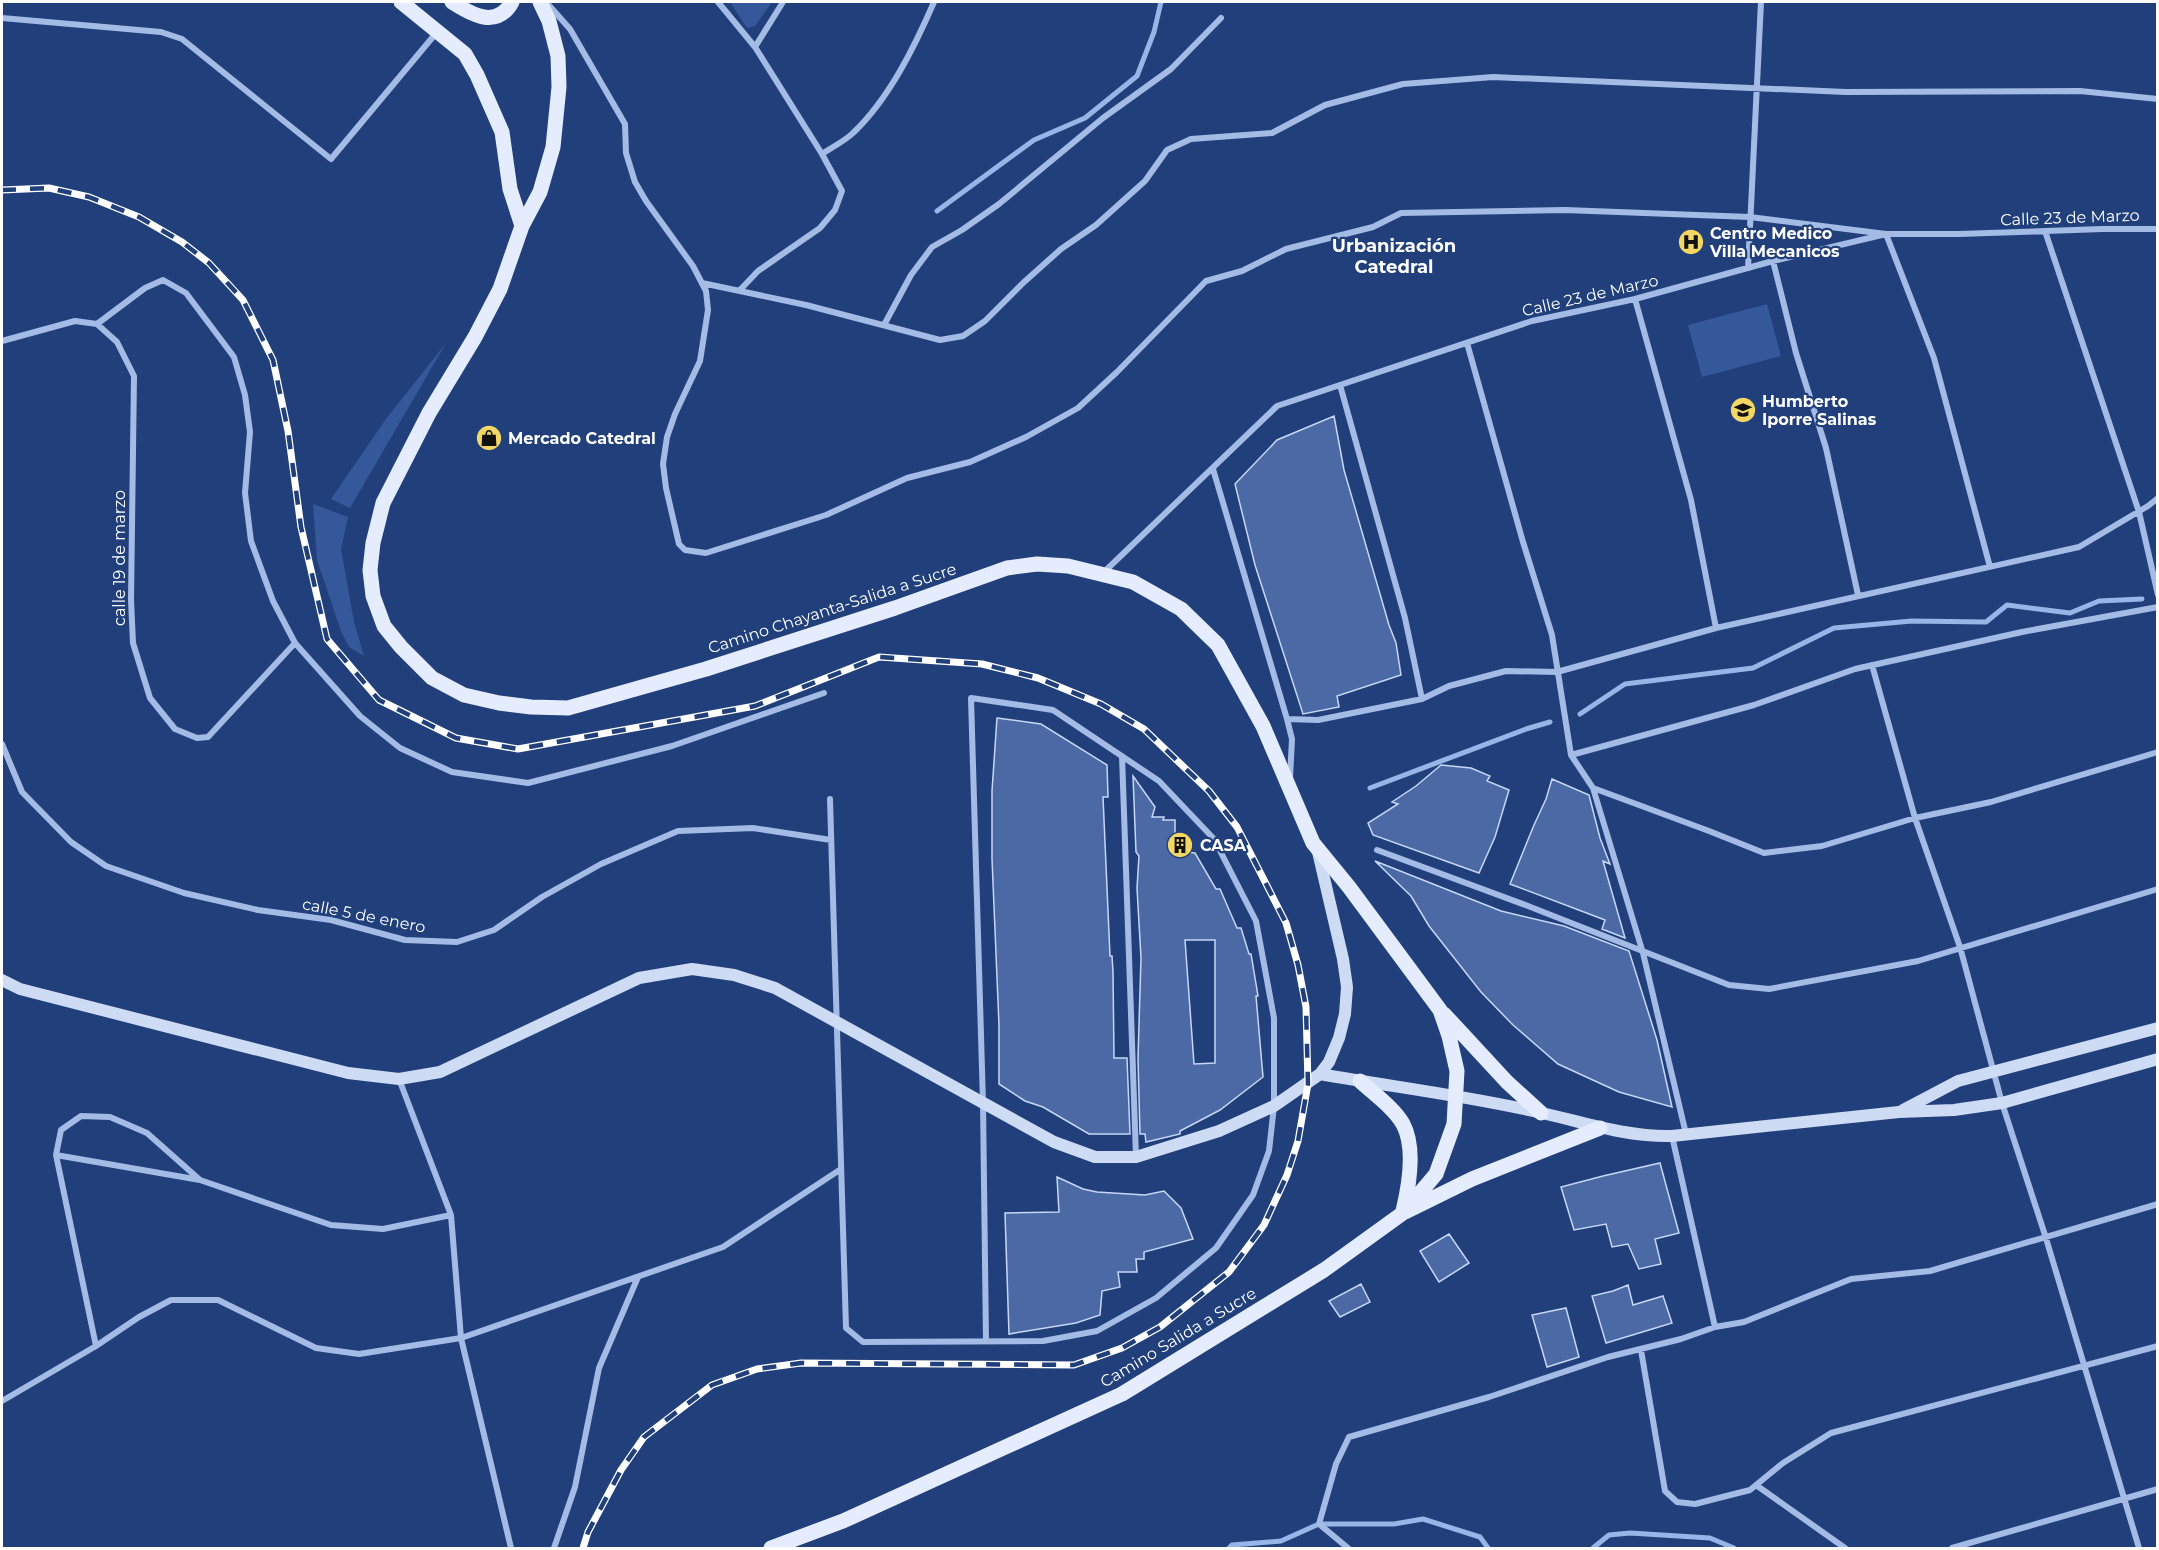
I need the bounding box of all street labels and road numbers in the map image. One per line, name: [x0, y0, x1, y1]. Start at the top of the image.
street label: Calle 23 de Marzo: [2000, 206, 2140, 229]
street label: Calle 23 de Marzo: [1520, 271, 1660, 320]
street label: calle 19 de marzo: [110, 490, 129, 626]
street label: Camino Chayanta-Salida a Sucre: [706, 559, 959, 658]
street label: calle 5 de enero: [301, 894, 427, 937]
street label: Camino Salida a Sucre: [1097, 1283, 1260, 1392]

